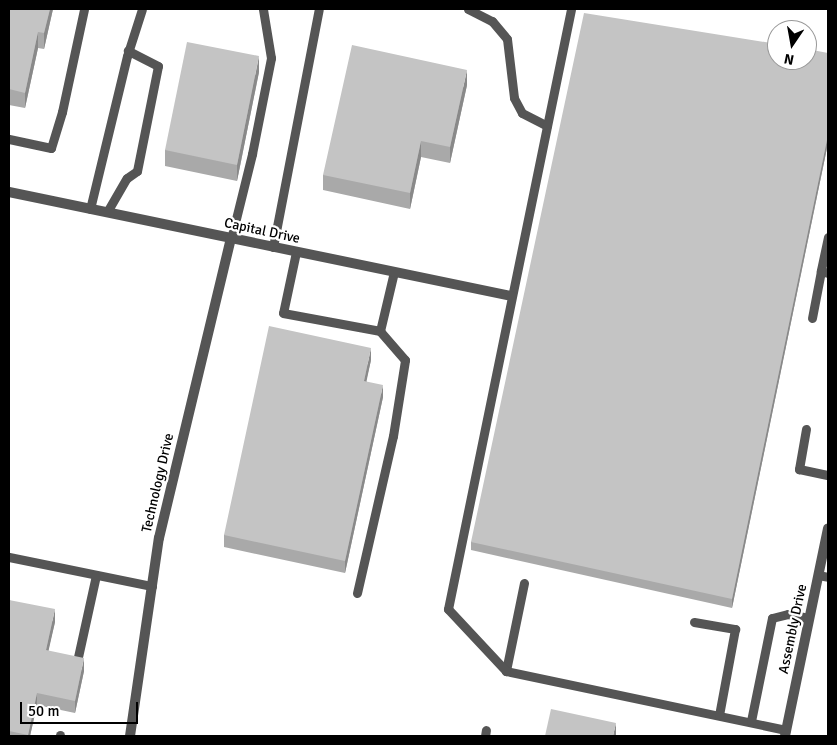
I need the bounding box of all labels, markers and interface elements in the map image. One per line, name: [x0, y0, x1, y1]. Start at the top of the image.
north arrow: [767, 20, 817, 70]
text: N: [782, 50, 796, 69]
street label: Capital Drive: [223, 215, 301, 247]
street label: Technology Drive: [138, 432, 178, 534]
street label: Assembly Drive: [775, 583, 811, 675]
scale bar: [22, 692, 140, 724]
text: 50 m: [28, 702, 59, 720]

